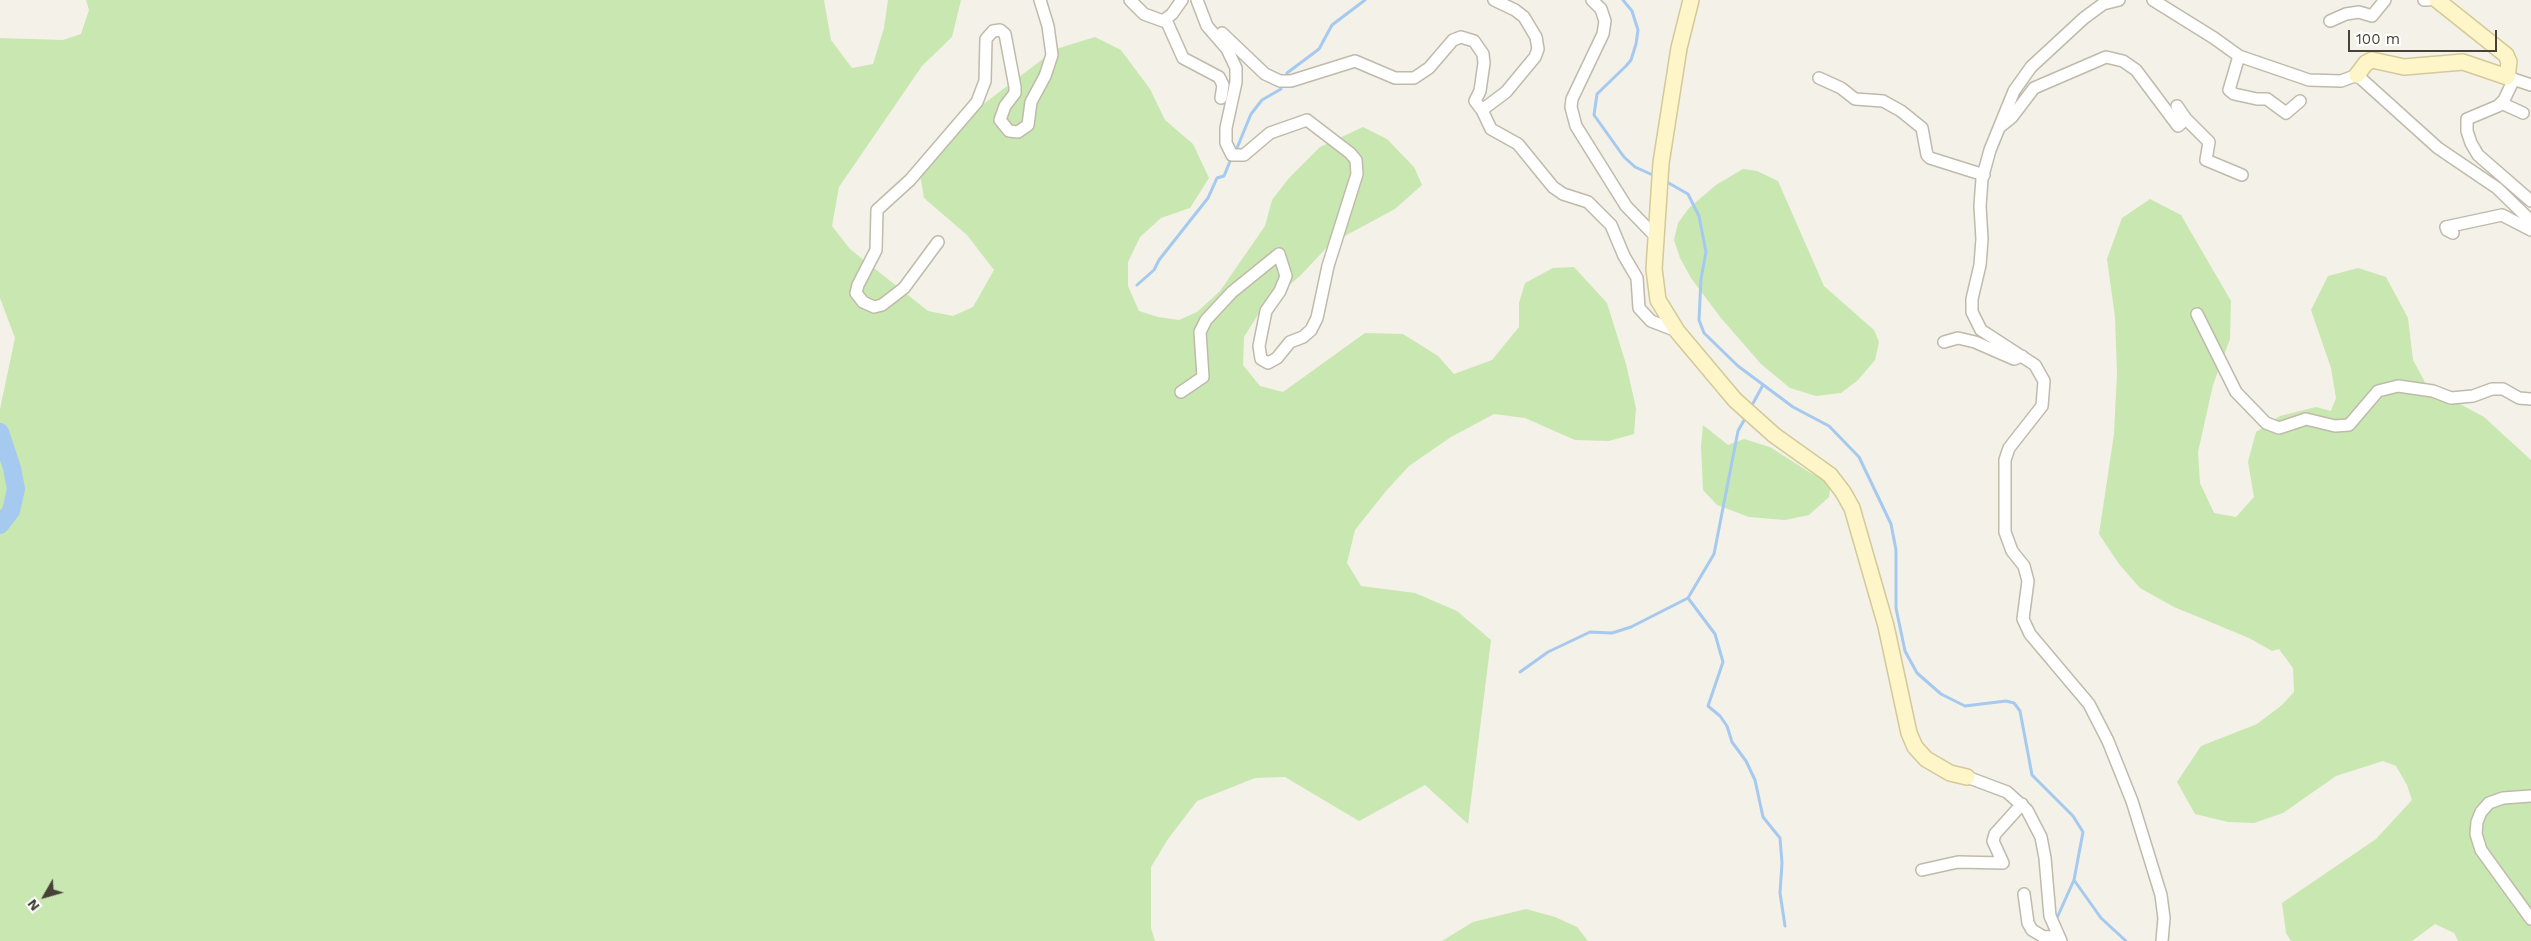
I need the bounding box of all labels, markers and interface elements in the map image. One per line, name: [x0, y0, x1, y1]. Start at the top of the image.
scale bar: [2351, 20, 2500, 52]
text: 100 m: [2356, 30, 2400, 48]
north arrow: [20, 871, 70, 921]
text: N: [24, 896, 43, 914]

